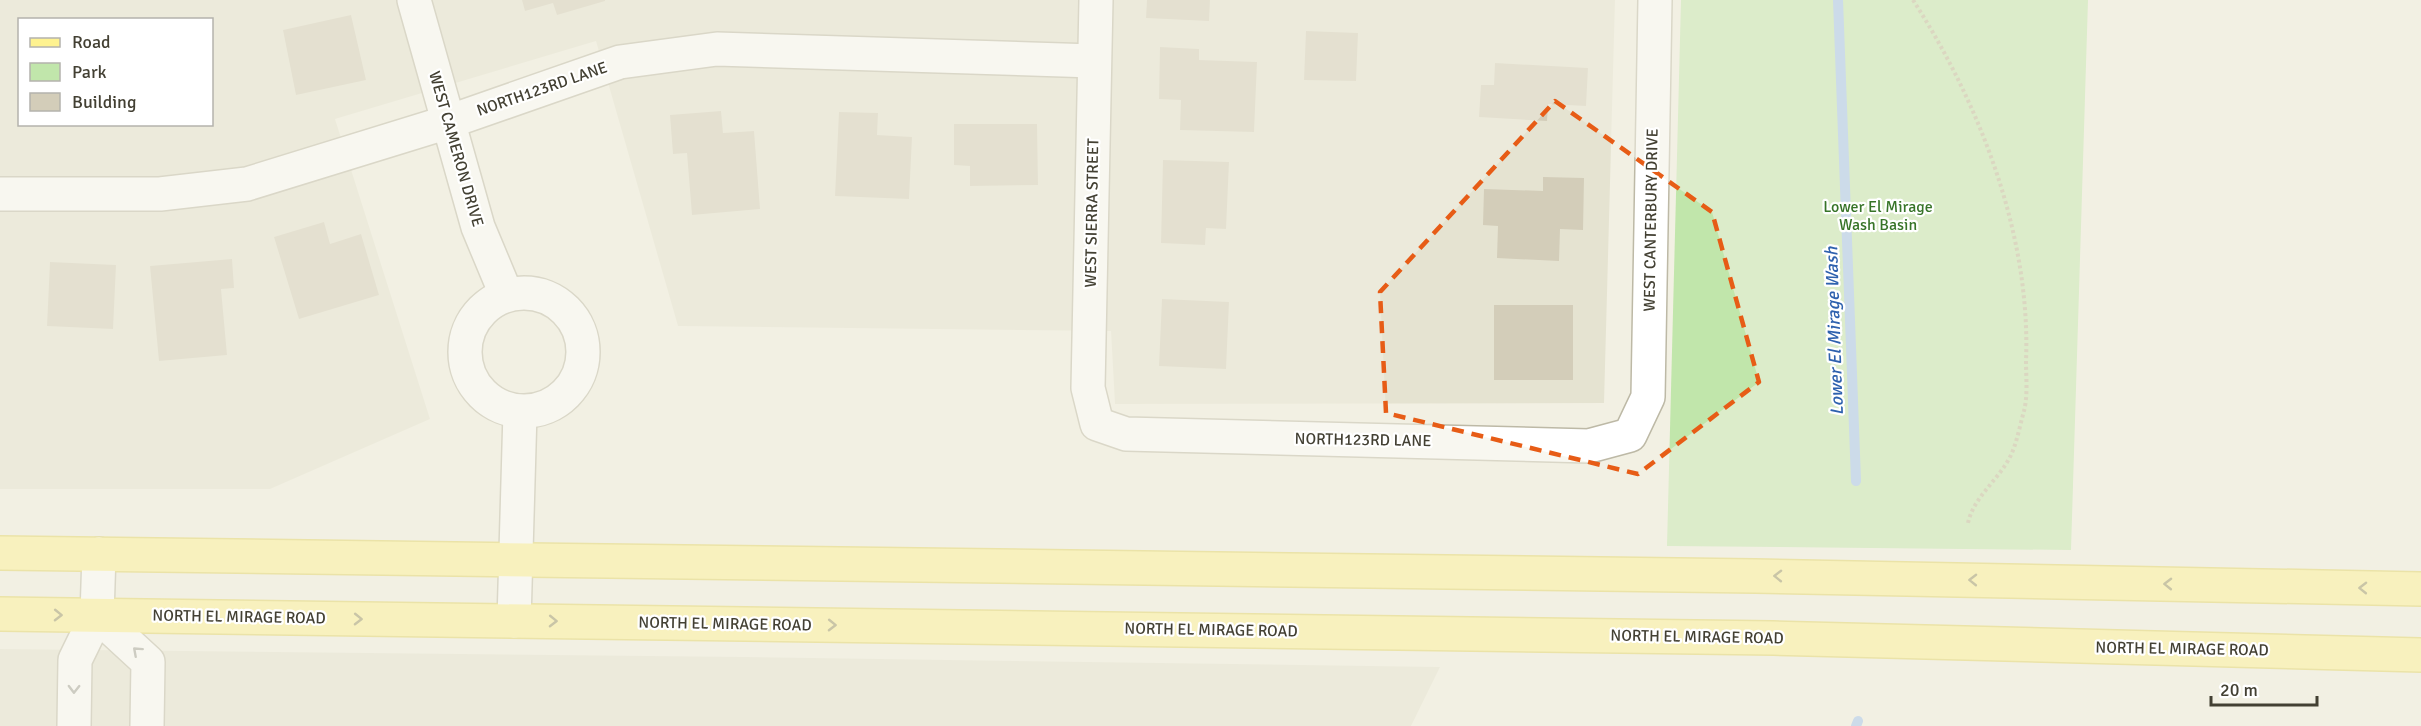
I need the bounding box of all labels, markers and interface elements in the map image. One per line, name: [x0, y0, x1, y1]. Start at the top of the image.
legend: [18, 18, 213, 126]
text: Road: [72, 31, 111, 53]
street label: NORTH123RD LANE: [474, 57, 610, 121]
text: Park: [72, 61, 107, 83]
street label: WEST CAMERON DRIVE: [424, 69, 488, 229]
text: Building: [72, 91, 136, 113]
street label: WEST CANTERBURY DRIVE: [1639, 128, 1663, 312]
street label: WEST SIERRA STREET: [1081, 138, 1103, 288]
park label: Lower El Mirage Wash Basin: [1823, 197, 1933, 235]
water label: Lower El Mirage Wash: [1820, 245, 1848, 416]
street label: NORTH123RD LANE: [1294, 429, 1432, 451]
one-way arrow: [1773, 570, 1782, 582]
one-way arrow: [1968, 574, 1977, 586]
one-way arrow: [2163, 578, 2172, 590]
one-way arrow: [2358, 581, 2367, 594]
street label: NORTH EL MIRAGE ROAD: [152, 605, 326, 629]
one-way arrow: [54, 609, 63, 621]
street label: NORTH EL MIRAGE ROAD: [638, 612, 812, 636]
one-way arrow: [354, 613, 363, 625]
one-way arrow: [549, 615, 558, 627]
street label: NORTH EL MIRAGE ROAD: [1124, 618, 1298, 642]
one-way arrow: [828, 619, 837, 631]
street label: NORTH EL MIRAGE ROAD: [1610, 625, 1784, 649]
street label: NORTH EL MIRAGE ROAD: [2095, 637, 2269, 661]
one-way arrow: [133, 648, 144, 659]
scale bar: [2211, 669, 2318, 707]
text: 20 m: [2220, 679, 2258, 701]
one-way arrow: [68, 685, 81, 694]

